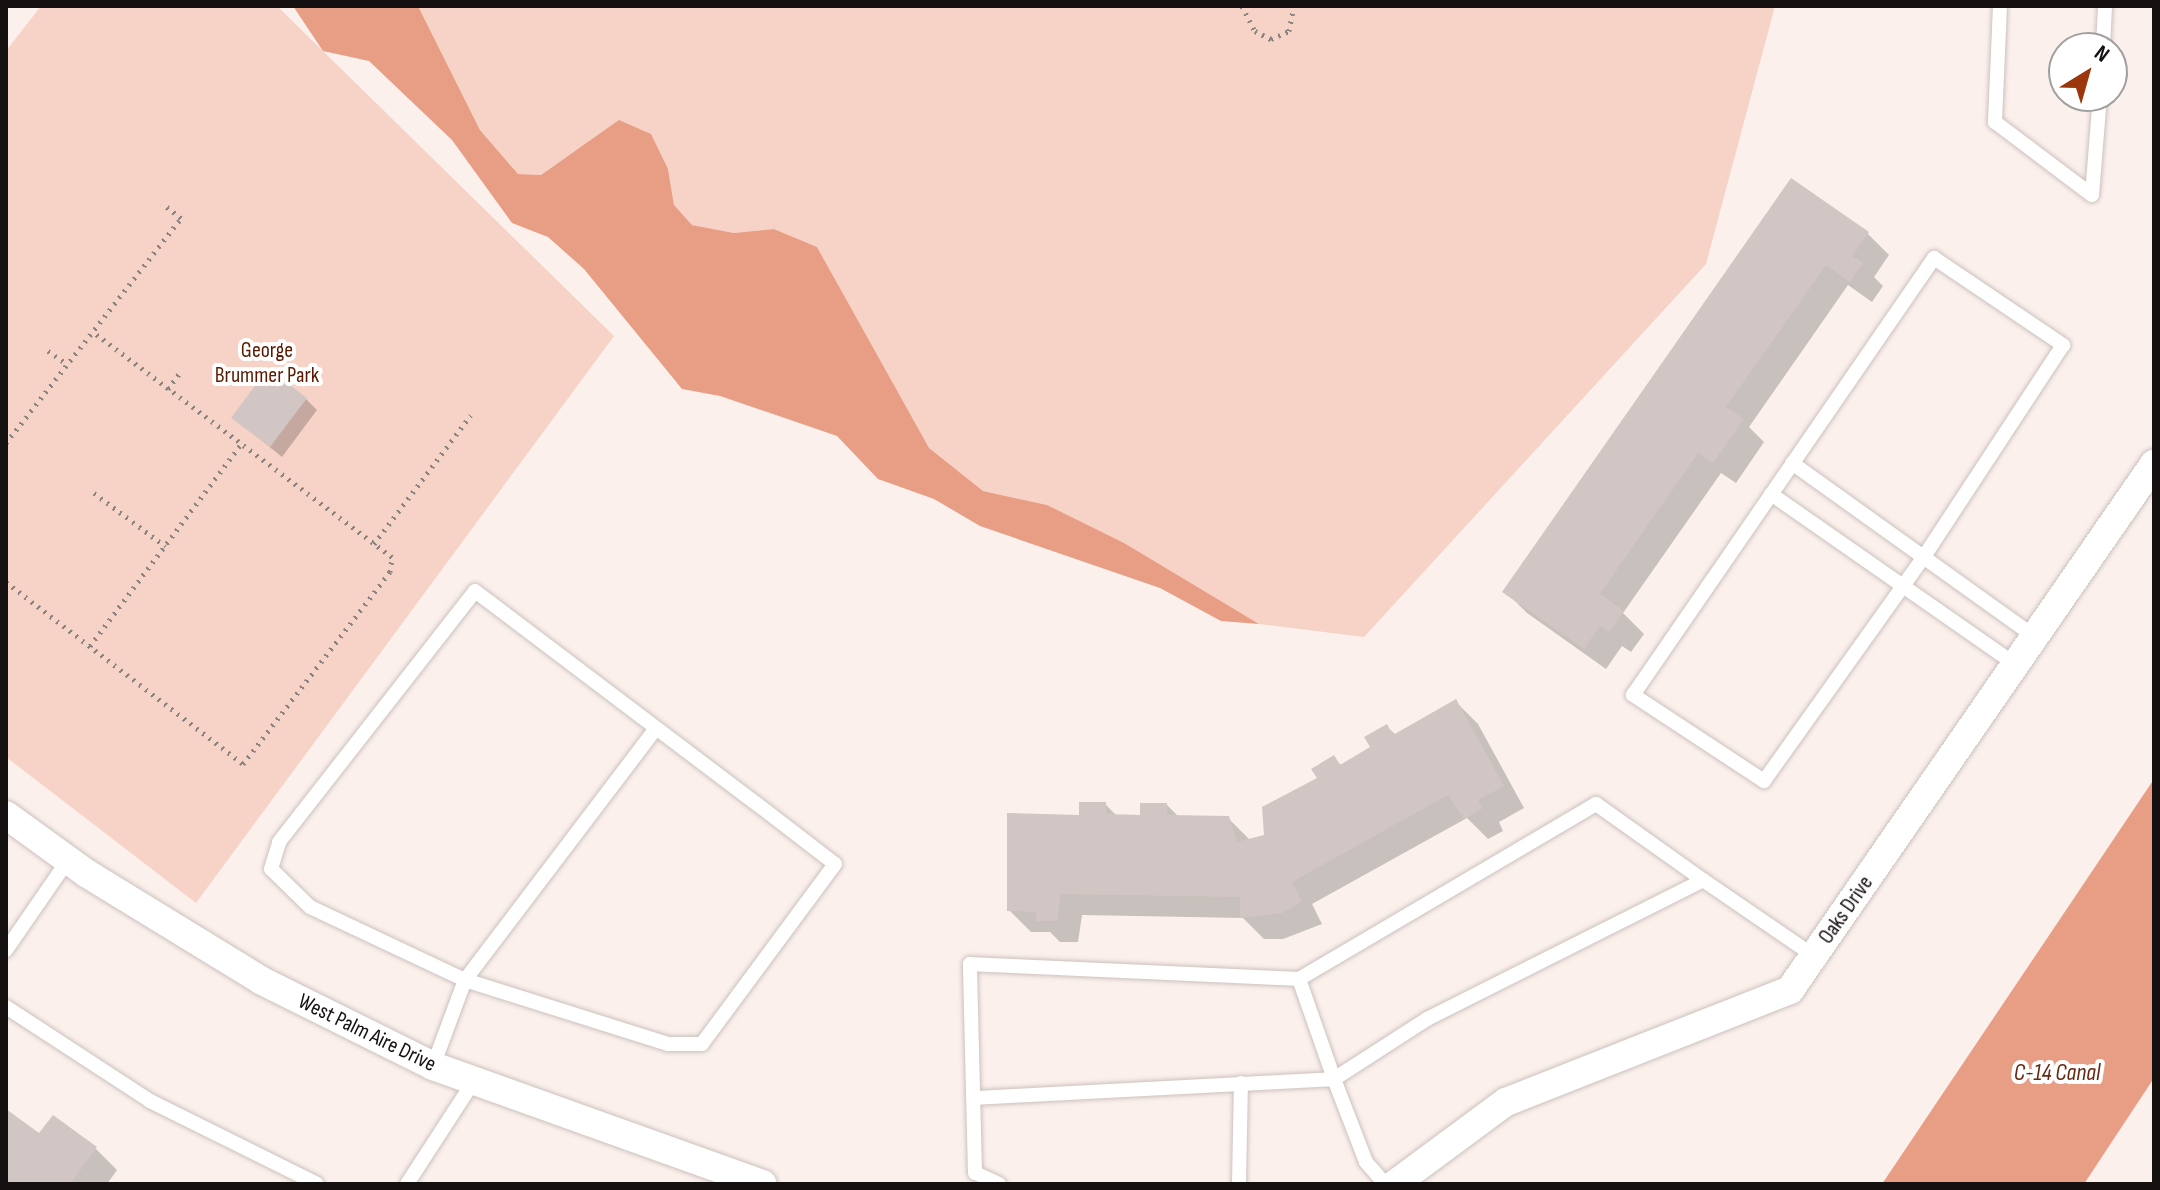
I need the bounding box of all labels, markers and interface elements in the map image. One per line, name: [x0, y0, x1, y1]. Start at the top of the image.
north arrow: [2048, 32, 2128, 112]
text: N: [2089, 40, 2114, 68]
park label: George Brummer Park: [215, 337, 319, 388]
street label: Oaks Drive: [1813, 871, 1879, 949]
street label: West Palm Aire Drive: [294, 988, 440, 1078]
water label: C-14 Canal: [2014, 1059, 2100, 1087]

